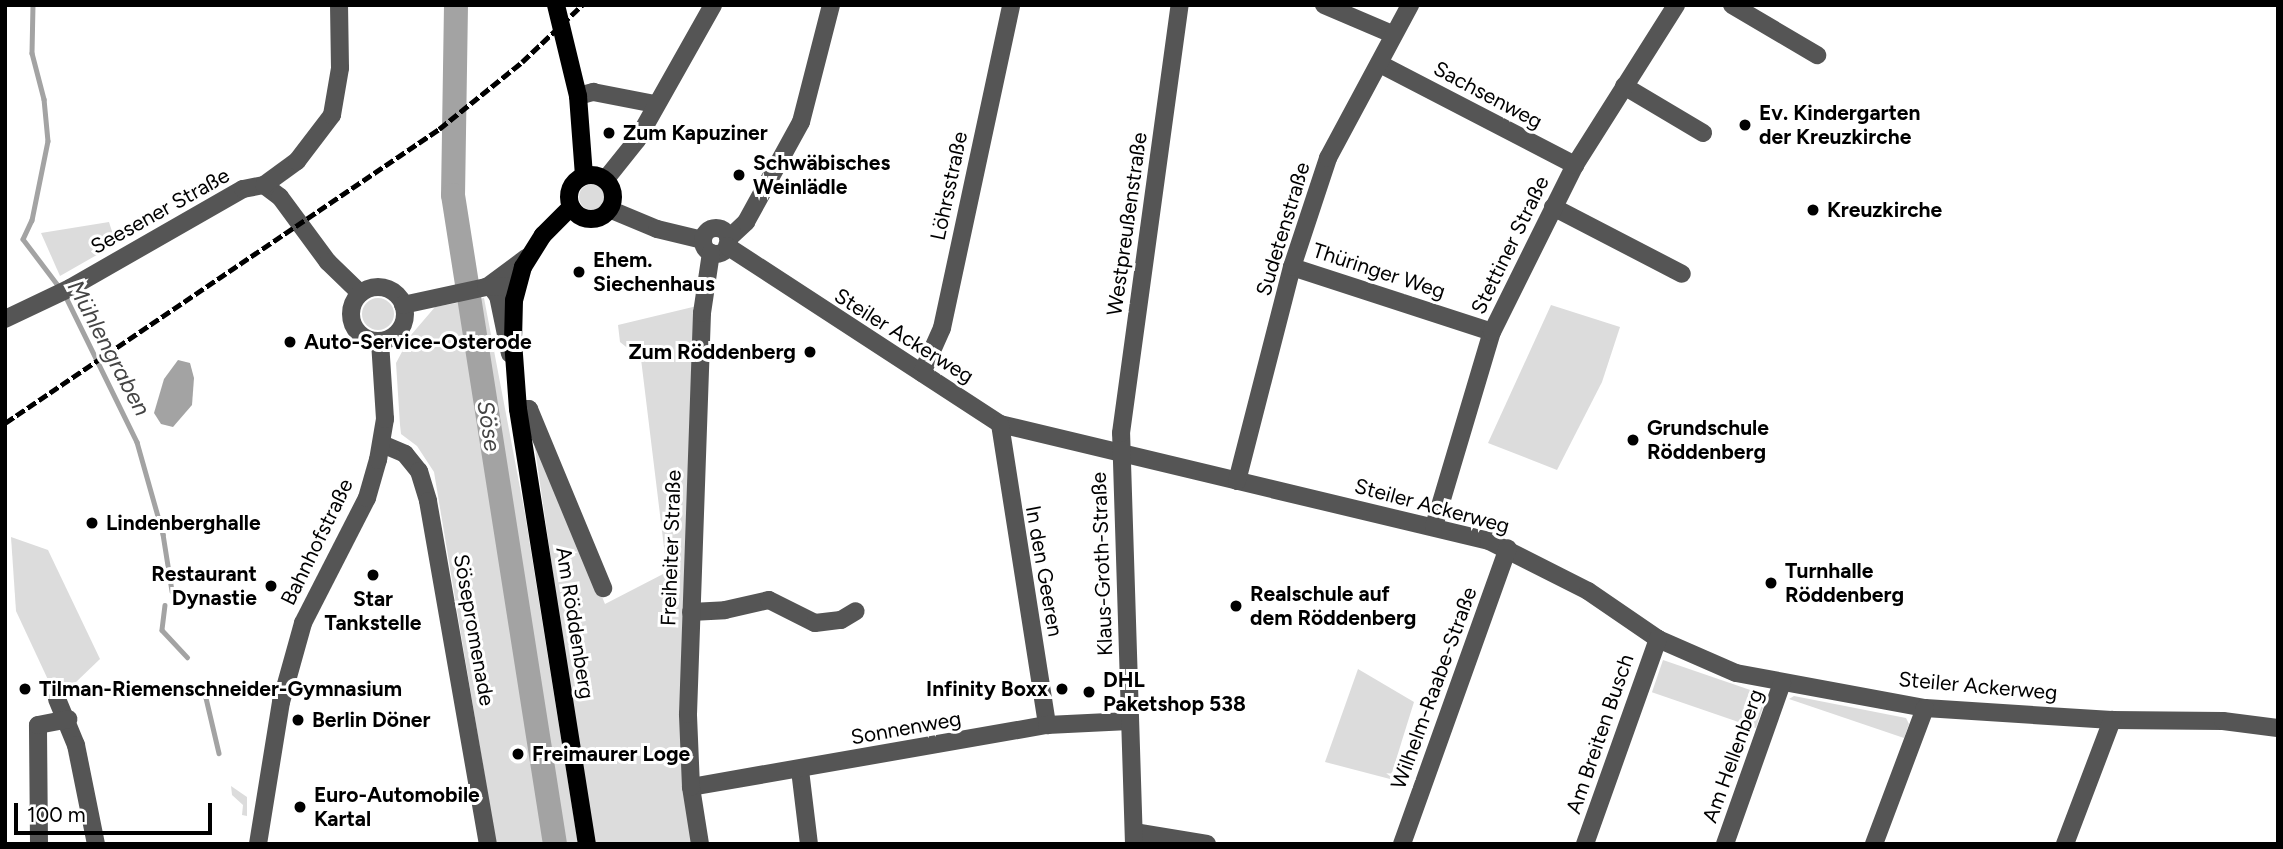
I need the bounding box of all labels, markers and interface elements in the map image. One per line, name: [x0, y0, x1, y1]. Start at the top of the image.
street label: Sachsenweg: [1429, 56, 1547, 134]
place label: Ev. Kindergarten der Kreuzkirche: [1759, 100, 1920, 150]
marker: Ev. Kindergarten der Kreuzkirche: [1737, 117, 1753, 133]
place label: Zum Kapuziner: [623, 120, 768, 146]
marker: Zum Kapuziner: [601, 125, 617, 141]
street label: Löhrsstraße: [925, 129, 973, 243]
street label: Westpreußenstraße: [1102, 131, 1152, 317]
place label: Schwäbisches Weinlädle: [753, 150, 890, 200]
street label: Sudetenstraße: [1251, 159, 1315, 299]
street label: Seesener Straße: [86, 163, 234, 259]
marker: Schwäbisches Weinlädle: [731, 167, 747, 183]
street label: Stettiner Straße: [1466, 172, 1554, 318]
place label: Kreuzkirche: [1827, 197, 1942, 223]
marker: Kreuzkirche: [1805, 202, 1821, 218]
street label: Thüringer Weg: [1310, 238, 1448, 304]
place label: Ehem. Siechenhaus: [593, 247, 715, 297]
marker: Ehem. Siechenhaus: [571, 264, 587, 280]
water label: Mühlengraben: [62, 276, 156, 420]
street label: Steiler Ackerweg: [830, 283, 978, 389]
place label: Auto-Service-Osterode: [304, 329, 532, 355]
marker: Auto-Service-Osterode: [282, 334, 298, 350]
place label: Zum Röddenberg: [628, 339, 796, 365]
marker: Zum Röddenberg: [802, 344, 818, 360]
water label: Söse: [471, 399, 507, 453]
place label: Grundschule Röddenberg: [1647, 415, 1769, 465]
marker: Grundschule Röddenberg: [1625, 432, 1641, 448]
street label: Freiheiter Straße: [656, 469, 686, 627]
street label: Klaus-Groth-Straße: [1086, 472, 1118, 656]
street label: Steiler Ackerweg: [1352, 473, 1512, 539]
street label: Bahnhofstraße: [276, 475, 358, 609]
street label: In den Geeren: [1020, 504, 1068, 638]
place label: Lindenberghalle: [106, 510, 261, 536]
marker: Lindenberghalle: [84, 515, 100, 531]
street label: Am Röddenberg: [551, 545, 599, 701]
street label: Sösepromenade: [448, 552, 500, 708]
place label: Turnhalle Röddenberg: [1785, 558, 1904, 608]
place label: Restaurant Dynastie: [151, 561, 257, 611]
marker: Star Tankstelle: [365, 567, 381, 583]
marker: Turnhalle Röddenberg: [1763, 575, 1779, 591]
marker: Restaurant Dynastie: [263, 578, 279, 594]
place label: Realschule auf dem Röddenberg: [1250, 581, 1416, 631]
street label: Wilhelm-Raabe-Straße: [1386, 584, 1482, 792]
place label: Star Tankstelle: [325, 586, 421, 636]
marker: Realschule auf dem Röddenberg: [1228, 598, 1244, 614]
street label: Am Breiten Busch: [1561, 651, 1639, 817]
street label: Steiler Ackerweg: [1897, 666, 2059, 706]
place label: DHL Paketshop 538: [1103, 667, 1246, 717]
place label: Tilman-Riemenschneider-Gymnasium: [39, 676, 402, 702]
place label: Infinity Boxx: [926, 676, 1048, 702]
marker: Tilman-Riemenschneider-Gymnasium: [17, 681, 33, 697]
marker: Infinity Boxx: [1054, 681, 1070, 697]
marker: DHL Paketshop 538: [1081, 684, 1097, 700]
street label: Am Hellenberg: [1697, 686, 1769, 826]
street label: Sonnenweg: [849, 706, 963, 750]
place label: Berlin Döner: [312, 707, 430, 733]
marker: Berlin Döner: [290, 712, 306, 728]
place label: Freimaurer Loge: [532, 741, 690, 767]
marker: Freimaurer Loge: [510, 746, 526, 762]
place label: Euro-Automobile Kartal: [314, 782, 480, 832]
scale bar: [18, 790, 215, 834]
marker: Euro-Automobile Kartal: [292, 799, 308, 815]
text: 100 m: [27, 802, 86, 827]

